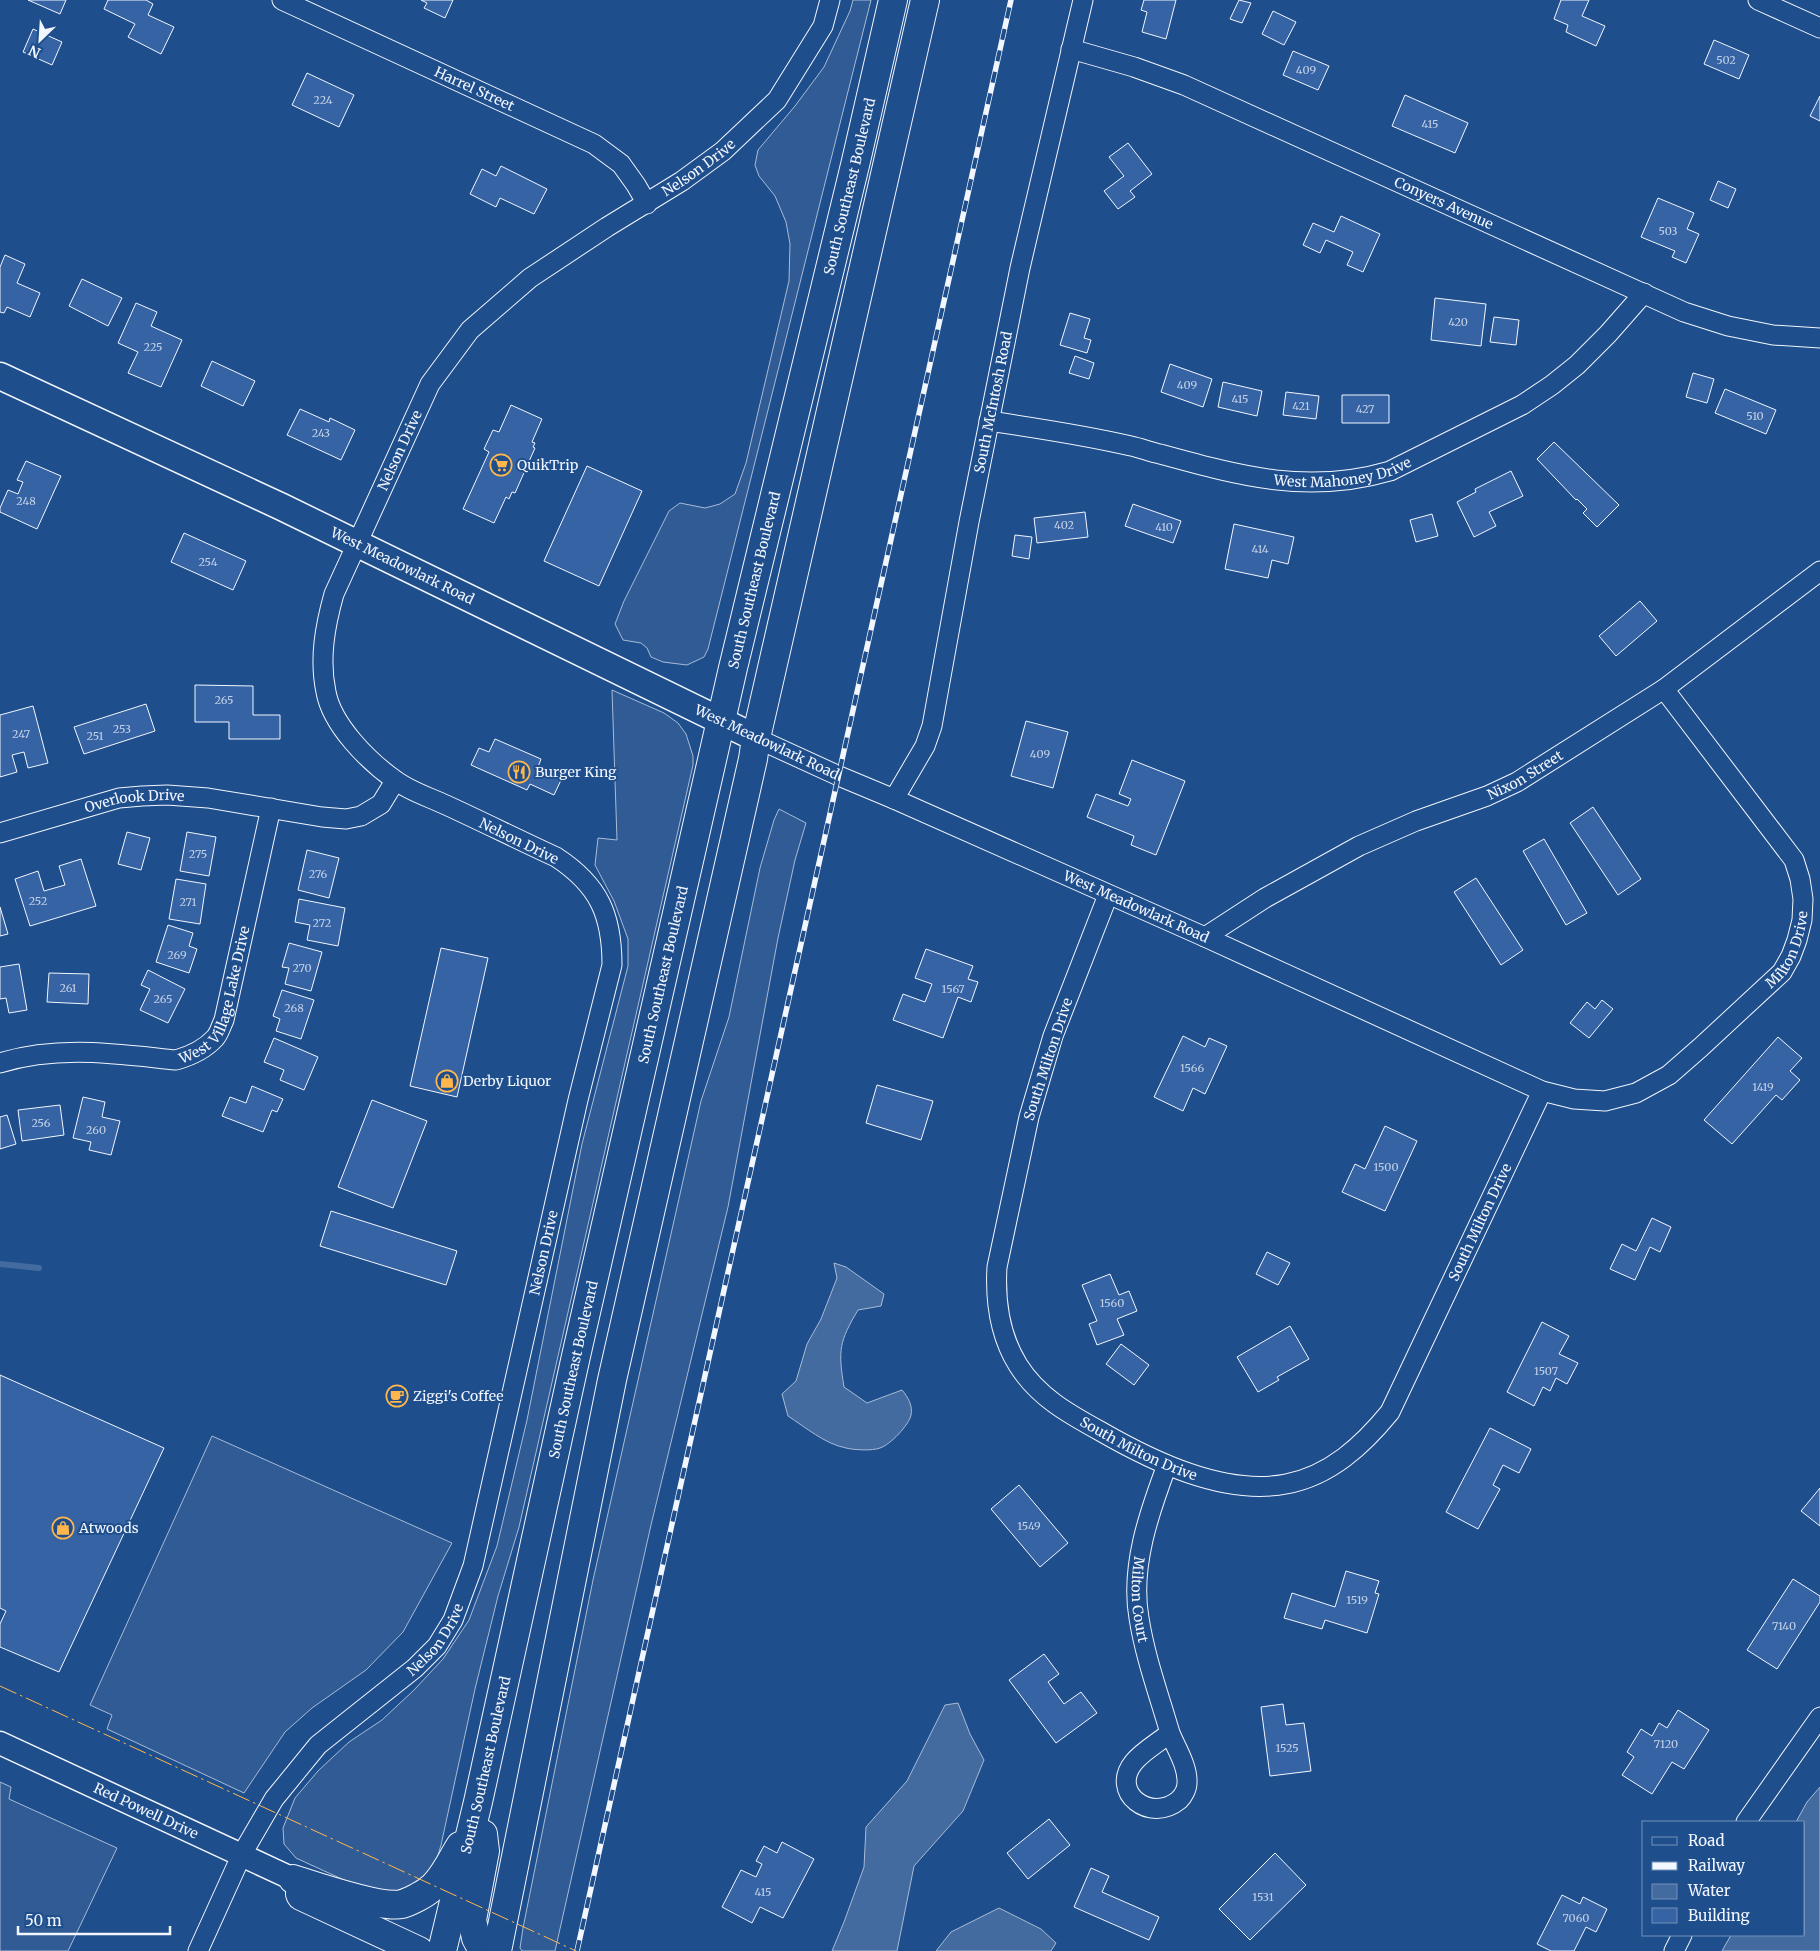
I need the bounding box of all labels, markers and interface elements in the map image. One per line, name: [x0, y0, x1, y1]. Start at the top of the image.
north arrow: [15, 15, 65, 65]
text: N: [26, 41, 43, 62]
house number: 502: [1716, 53, 1736, 67]
street label: Harrel Street: [432, 63, 518, 115]
house number: 409: [1296, 63, 1317, 77]
house number: 224: [313, 93, 333, 107]
street label: South Southeast Boulevard: [820, 96, 879, 277]
house number: 415: [1421, 117, 1439, 131]
street label: Nelson Drive: [658, 135, 739, 200]
street label: Conyers Avenue: [1391, 173, 1496, 233]
house number: 503: [1658, 224, 1678, 238]
house number: 420: [1448, 315, 1468, 329]
street label: South McIntosh Road: [970, 329, 1016, 475]
house number: 225: [144, 340, 162, 354]
house number: 409: [1177, 378, 1198, 392]
house number: 415: [1231, 392, 1249, 406]
house number: 421: [1292, 399, 1310, 413]
house number: 427: [1356, 402, 1374, 416]
street label: Nelson Drive: [374, 407, 426, 493]
house number: 510: [1746, 409, 1764, 423]
house number: 243: [312, 426, 330, 440]
supermarket icon: QuikTrip: [489, 453, 513, 477]
street label: West Mahoney Drive: [1272, 453, 1414, 491]
place label: QuikTrip: [517, 456, 579, 474]
street label: South Southeast Boulevard: [724, 489, 785, 671]
house number: 248: [16, 494, 36, 508]
house number: 402: [1054, 518, 1074, 532]
house number: 410: [1155, 520, 1173, 534]
street label: West Meadowlark Road: [327, 523, 478, 609]
house number: 414: [1251, 542, 1269, 556]
house number: 254: [198, 555, 218, 569]
house number: 265: [215, 693, 233, 707]
street label: West Meadowlark Road: [691, 700, 843, 784]
house number: 253: [113, 722, 131, 736]
house number: 247: [12, 727, 30, 741]
house number: 251: [87, 729, 104, 743]
street label: Nixon Street: [1484, 746, 1567, 804]
house number: 409: [1030, 747, 1051, 761]
restaurant icon: Burger King: [507, 760, 531, 784]
place label: Burger King: [535, 763, 617, 781]
street label: Overlook Drive: [82, 786, 185, 817]
street label: Nelson Drive: [476, 814, 562, 868]
house number: 275: [189, 847, 207, 861]
street label: West Meadowlark Road: [1060, 866, 1212, 947]
house number: 276: [309, 867, 328, 881]
street label: South Southeast Boulevard: [634, 884, 692, 1065]
house number: 252: [29, 894, 47, 908]
house number: 271: [179, 895, 197, 909]
street label: Milton Drive: [1761, 910, 1811, 992]
house number: 272: [313, 916, 331, 930]
street label: West Village Lake Drive: [176, 924, 254, 1068]
house number: 269: [167, 948, 187, 962]
house number: 270: [292, 961, 312, 975]
house number: 261: [59, 981, 77, 995]
house number: 1567: [942, 982, 964, 996]
house number: 265: [154, 992, 172, 1006]
street label: South Milton Drive: [1020, 995, 1076, 1123]
house number: 268: [284, 1001, 304, 1015]
house number: 1566: [1180, 1061, 1204, 1075]
shop icon: Derby Liquor: [435, 1069, 459, 1093]
place label: Derby Liquor: [463, 1072, 551, 1090]
house number: 1419: [1752, 1080, 1774, 1094]
house number: 256: [31, 1116, 51, 1130]
house number: 260: [86, 1123, 106, 1137]
house number: 1500: [1373, 1160, 1399, 1174]
street label: South Milton Drive: [1444, 1160, 1515, 1284]
street label: Nelson Drive: [525, 1209, 562, 1297]
street label: South Southeast Boulevard: [545, 1278, 602, 1460]
house number: 1560: [1100, 1296, 1124, 1310]
house number: 1507: [1534, 1364, 1558, 1378]
cafe icon: Ziggi's Coffee: [385, 1384, 409, 1408]
place label: Ziggi's Coffee: [413, 1387, 504, 1405]
street label: South Milton Drive: [1077, 1413, 1199, 1484]
shop icon: Atwoods: [51, 1516, 75, 1540]
place label: Atwoods: [78, 1519, 139, 1537]
house number: 1549: [1017, 1519, 1041, 1533]
street label: Milton Court: [1128, 1556, 1153, 1645]
house number: 1519: [1346, 1593, 1368, 1607]
street label: Nelson Drive: [403, 1601, 467, 1680]
house number: 7140: [1772, 1619, 1796, 1633]
street label: South Southeast Boulevard: [457, 1674, 515, 1856]
house number: 7120: [1654, 1737, 1678, 1751]
house number: 1525: [1275, 1741, 1299, 1755]
street label: Red Powell Drive: [91, 1779, 201, 1843]
legend: [1642, 1821, 1805, 1936]
text: Road: [1688, 1831, 1724, 1850]
text: Railway: [1688, 1856, 1745, 1875]
text: Water: [1687, 1881, 1731, 1900]
house number: 415: [754, 1885, 772, 1899]
house number: 1531: [1252, 1890, 1274, 1904]
scale bar: [18, 1904, 170, 1936]
text: Building: [1688, 1906, 1750, 1925]
text: 50 m: [25, 1911, 62, 1930]
house number: 7060: [1563, 1911, 1589, 1925]

